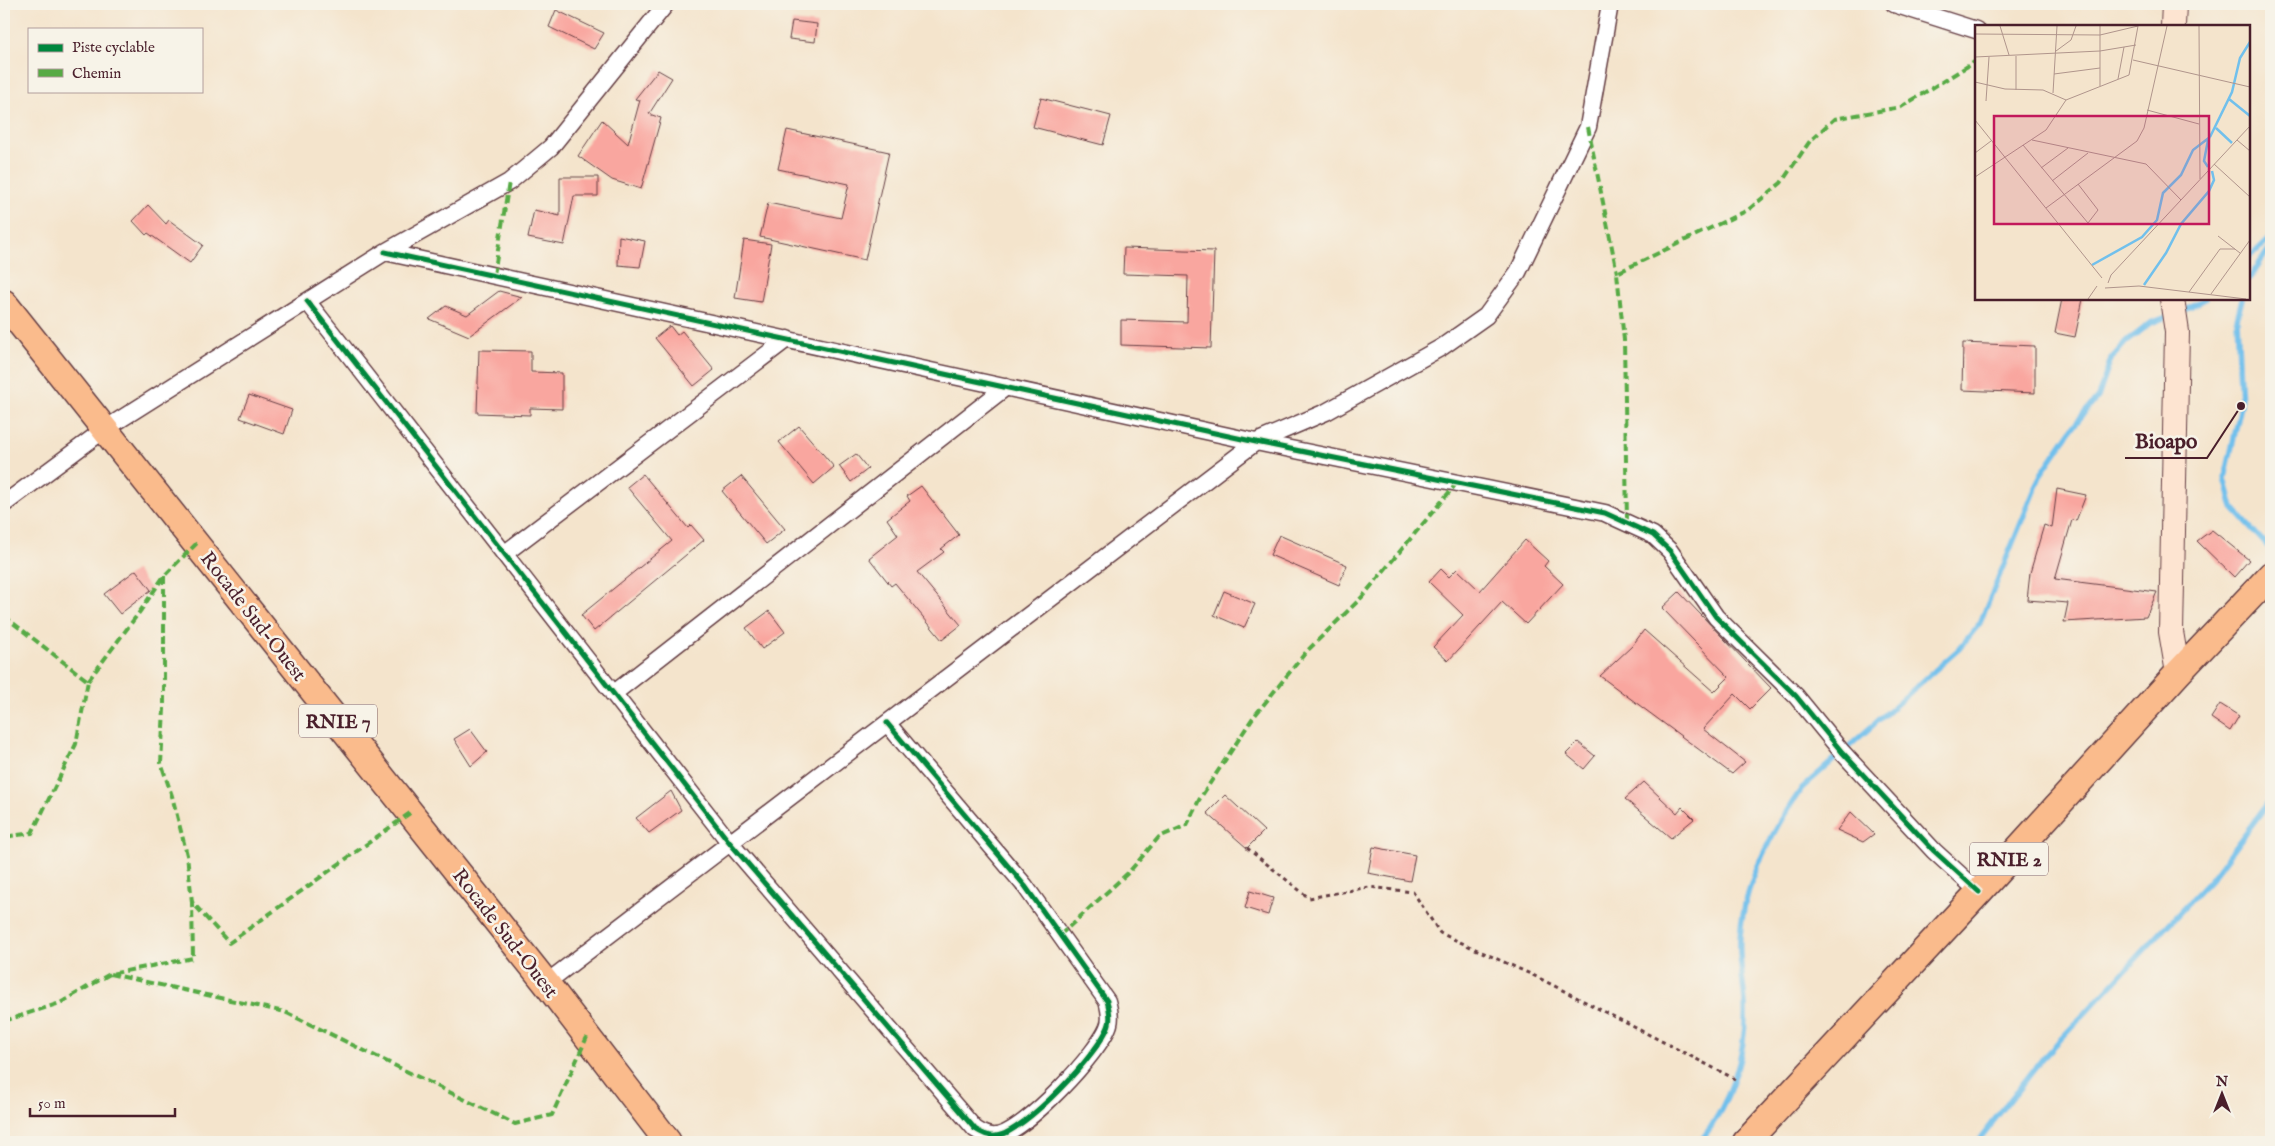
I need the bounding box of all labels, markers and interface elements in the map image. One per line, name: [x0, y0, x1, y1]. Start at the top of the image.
inset map: [1975, 25, 2250, 300]
legend: [28, 28, 202, 92]
text: Piste cyclable: [72, 38, 155, 57]
text: Chemin: [72, 64, 121, 83]
callout: Bioapo: [2125, 422, 2207, 458]
text: Bioapo: [2135, 429, 2198, 456]
street label: Rocade Sud-Ouest: [194, 547, 311, 687]
road number: RNIE 7: [299, 704, 377, 738]
road number: RNIE 2: [1970, 842, 2048, 876]
street label: Rocade Sud-Ouest: [446, 864, 563, 1004]
north arrow: [2198, 1068, 2248, 1118]
text: N: [2215, 1073, 2228, 1091]
scale bar: [30, 1086, 175, 1118]
text: 50 m: [38, 1094, 66, 1113]

